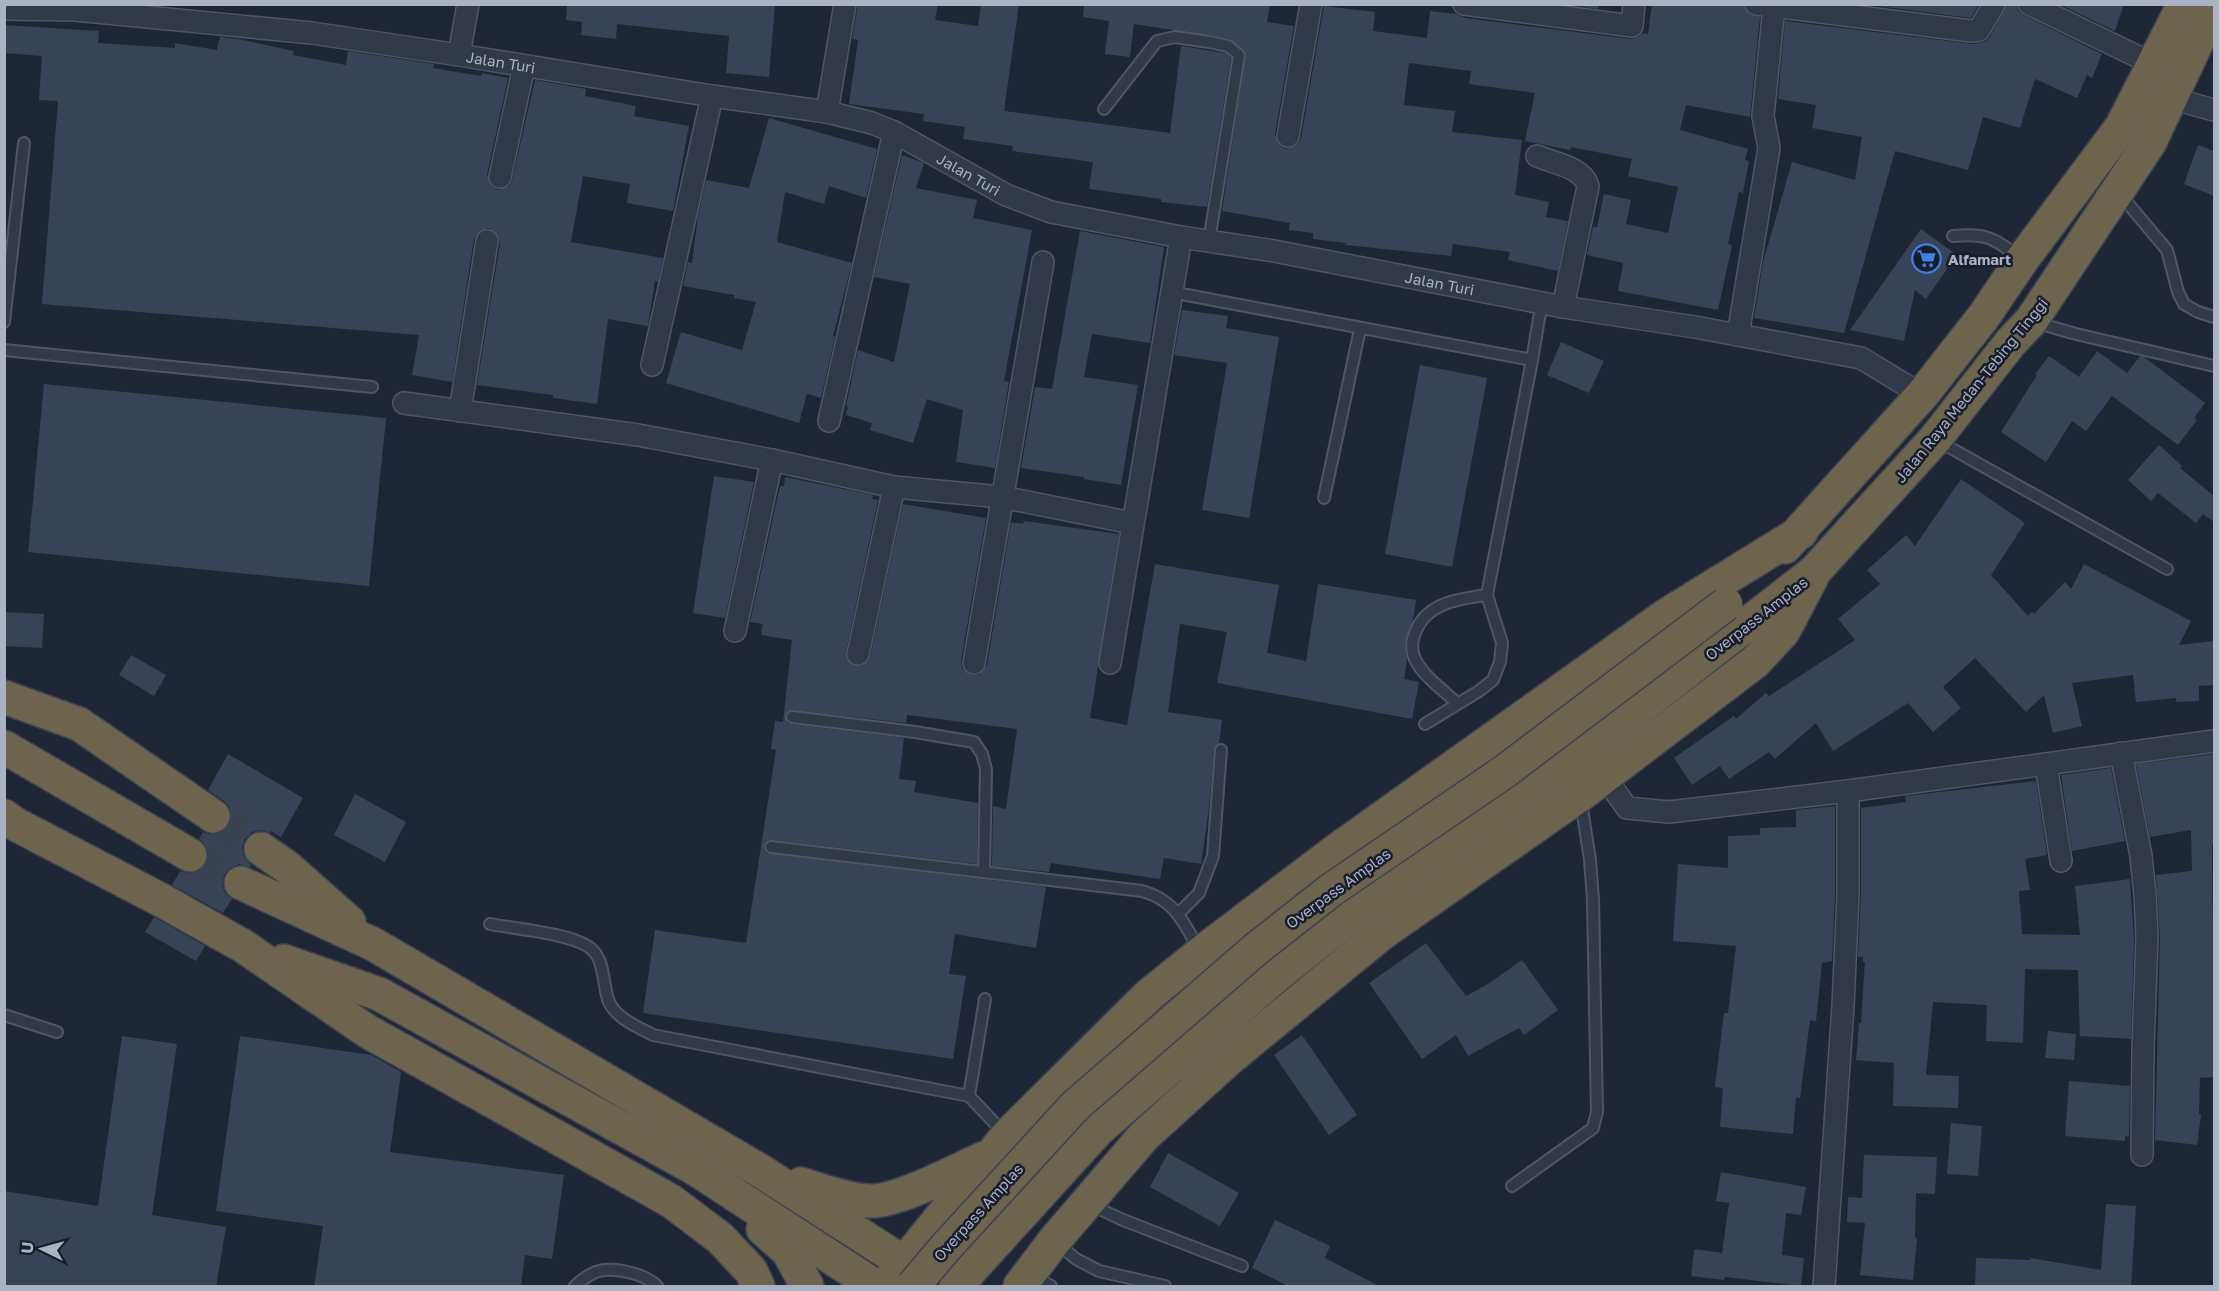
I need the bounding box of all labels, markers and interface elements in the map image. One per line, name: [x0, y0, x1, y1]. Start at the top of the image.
street label: Jalan Turi: [465, 47, 537, 76]
street label: Jalan Turi: [934, 149, 1004, 199]
supermarket icon: Alfamart: [1911, 243, 1943, 275]
place label: Alfamart: [1948, 250, 2011, 268]
street label: Jalan Turi: [1404, 268, 1476, 299]
street label: Jalan Raya Medan-Tebing Tinggi: [1891, 294, 2051, 486]
street label: Overpass Amplas: [1701, 572, 1811, 664]
street label: Overpass Amplas: [1282, 844, 1394, 932]
street label: Overpass Amplas: [930, 1160, 1026, 1264]
north arrow: [12, 1219, 72, 1279]
text: U: [17, 1241, 38, 1254]

